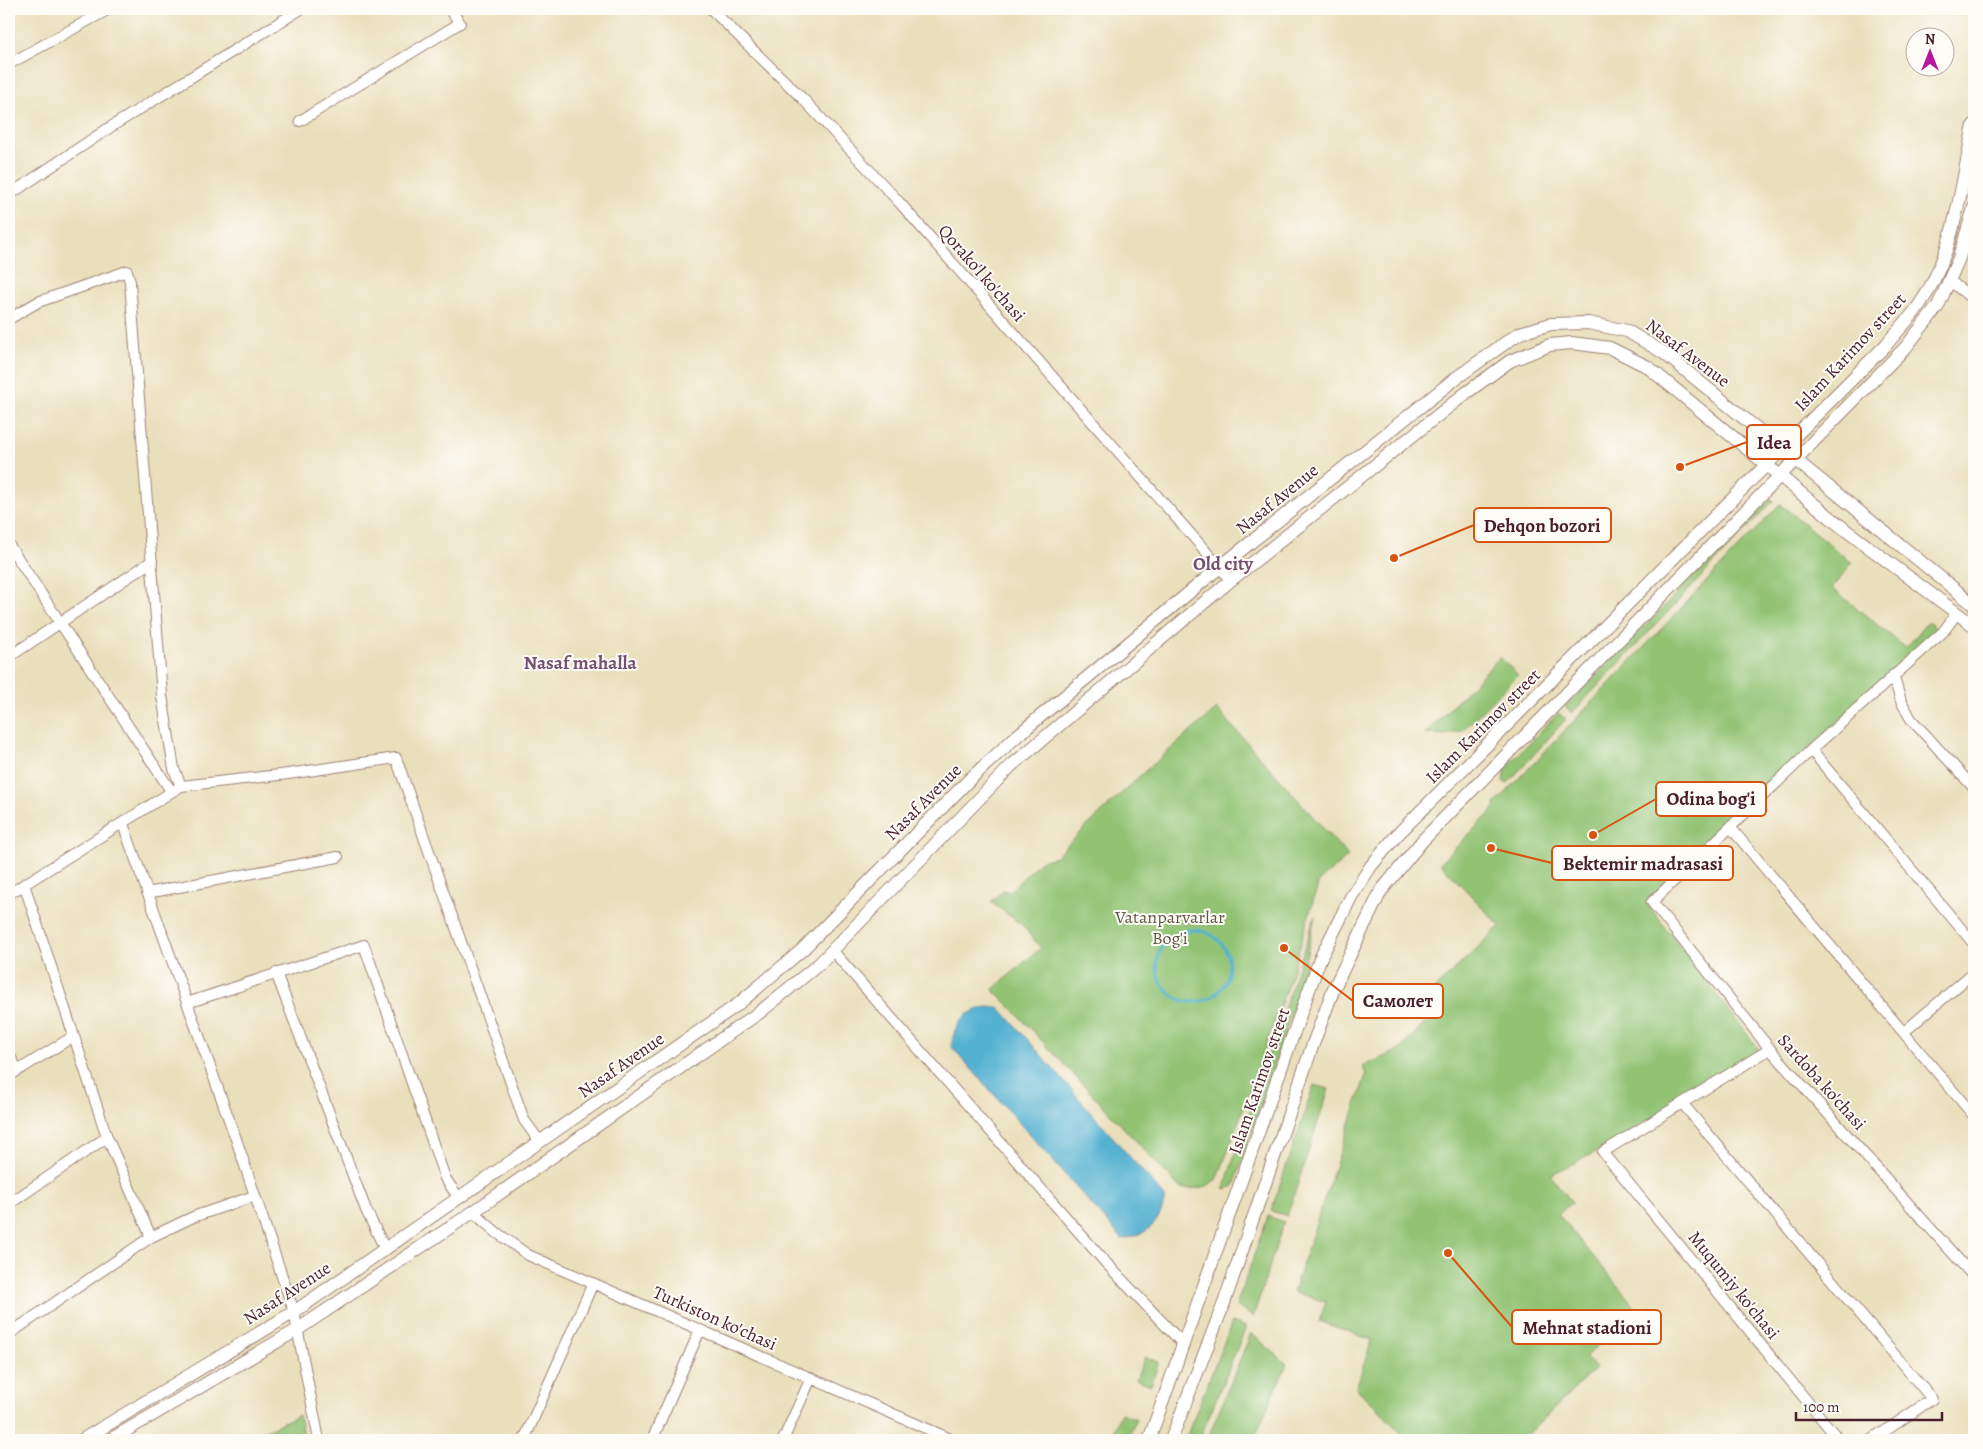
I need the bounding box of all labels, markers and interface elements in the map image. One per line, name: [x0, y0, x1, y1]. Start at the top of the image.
north arrow: [1906, 28, 1956, 78]
text: N: [1925, 30, 1935, 49]
street label: Qorako'l ko'chasi: [933, 219, 1031, 327]
street label: Islam Karimov street: [1789, 288, 1911, 416]
street label: Nasaf Avenue: [1641, 313, 1735, 393]
callout: Idea: [1747, 425, 1801, 459]
text: Idea: [1757, 430, 1792, 456]
street label: Nasaf Avenue: [1231, 458, 1323, 540]
callout: Dehqon bozori: [1474, 508, 1611, 542]
text: Dehqon bozori: [1483, 513, 1601, 539]
district label: Old city: [1193, 551, 1254, 577]
district label: Nasaf mahalla: [523, 650, 637, 676]
street label: Islam Karimov street: [1420, 663, 1546, 789]
street label: Nasaf Avenue: [879, 758, 967, 846]
callout: Odina bog'i: [1656, 782, 1766, 816]
text: Odina bog'i: [1666, 786, 1756, 812]
callout: Bektemir madrasasi: [1552, 846, 1733, 880]
text: Bektemir madrasasi: [1563, 851, 1724, 877]
park label: Vatanparvarlar Bog'i: [1114, 905, 1225, 950]
callout: Самолет: [1353, 984, 1443, 1018]
text: Самолет: [1363, 988, 1433, 1014]
street label: Islam Karimov street: [1223, 1005, 1295, 1157]
street label: Nasaf Avenue: [573, 1027, 669, 1103]
street label: Sardoba ko'chasi: [1772, 1029, 1872, 1135]
street label: Muqumiy ko'chasi: [1683, 1226, 1785, 1344]
street label: Nasaf Avenue: [239, 1256, 335, 1330]
street label: Turkiston ko'chasi: [649, 1280, 781, 1356]
callout: Mehnat stadioni: [1512, 1310, 1661, 1344]
text: Mehnat stadioni: [1522, 1315, 1652, 1341]
scale bar: [1796, 1389, 1942, 1421]
text: 100 m: [1803, 1397, 1840, 1417]

